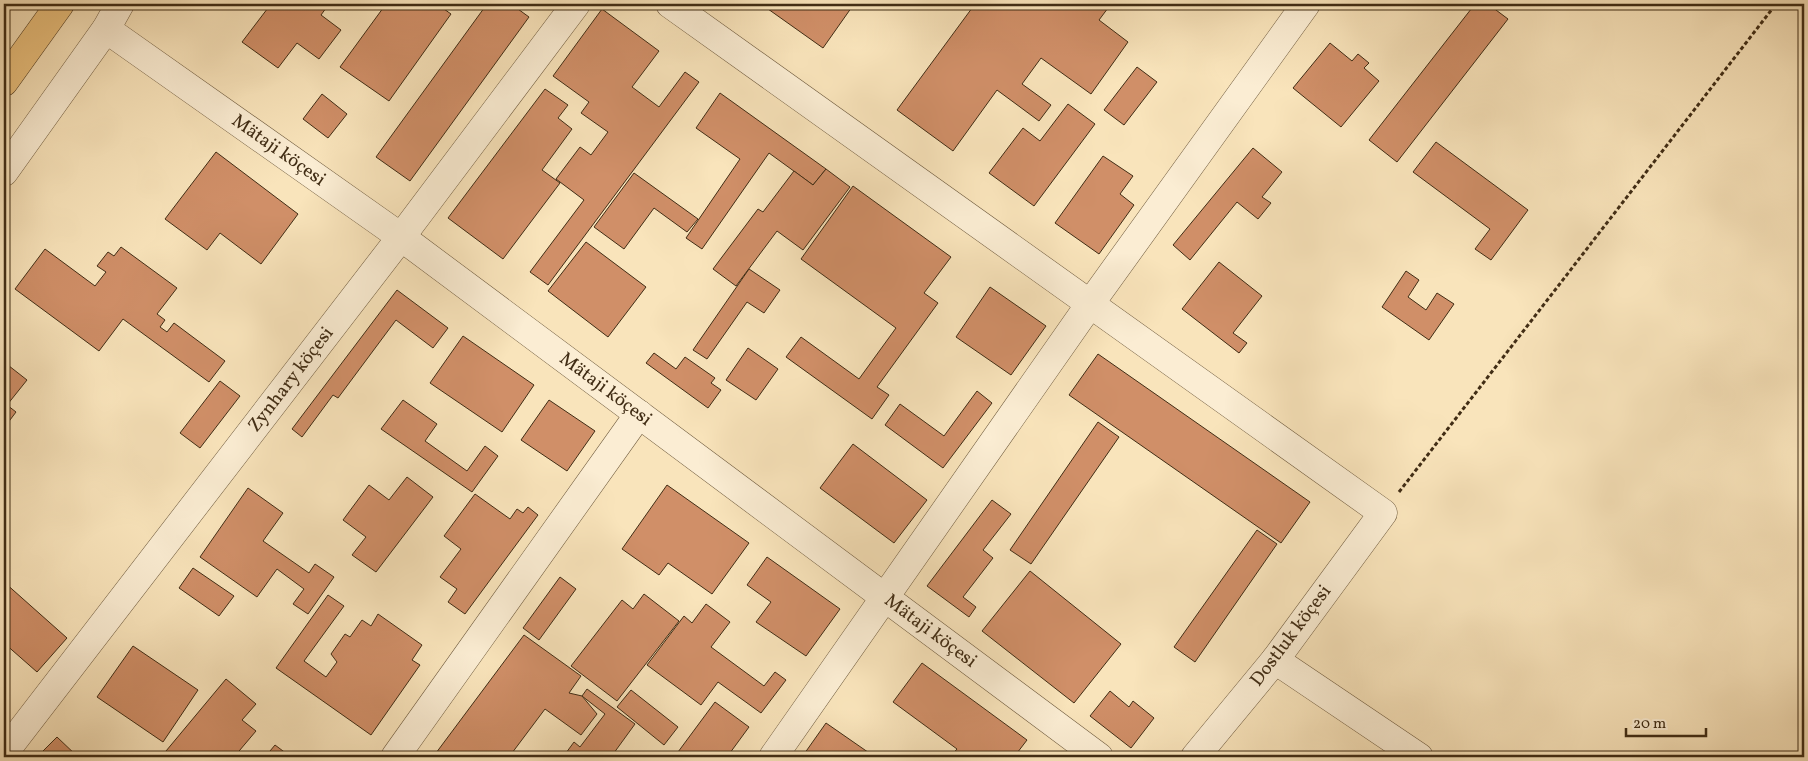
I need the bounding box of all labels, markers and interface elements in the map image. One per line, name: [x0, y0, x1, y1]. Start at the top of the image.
street label: Mätaji köçesi: [226, 108, 331, 193]
street label: Zynhary köçesi: [242, 321, 340, 438]
street label: Mätaji köçesi: [554, 346, 657, 433]
street label: Dostluk köçesi: [1244, 580, 1338, 692]
street label: Mätaji köçesi: [879, 588, 982, 675]
scale bar: [1626, 706, 1706, 738]
text: 20 m: [1633, 714, 1666, 735]

